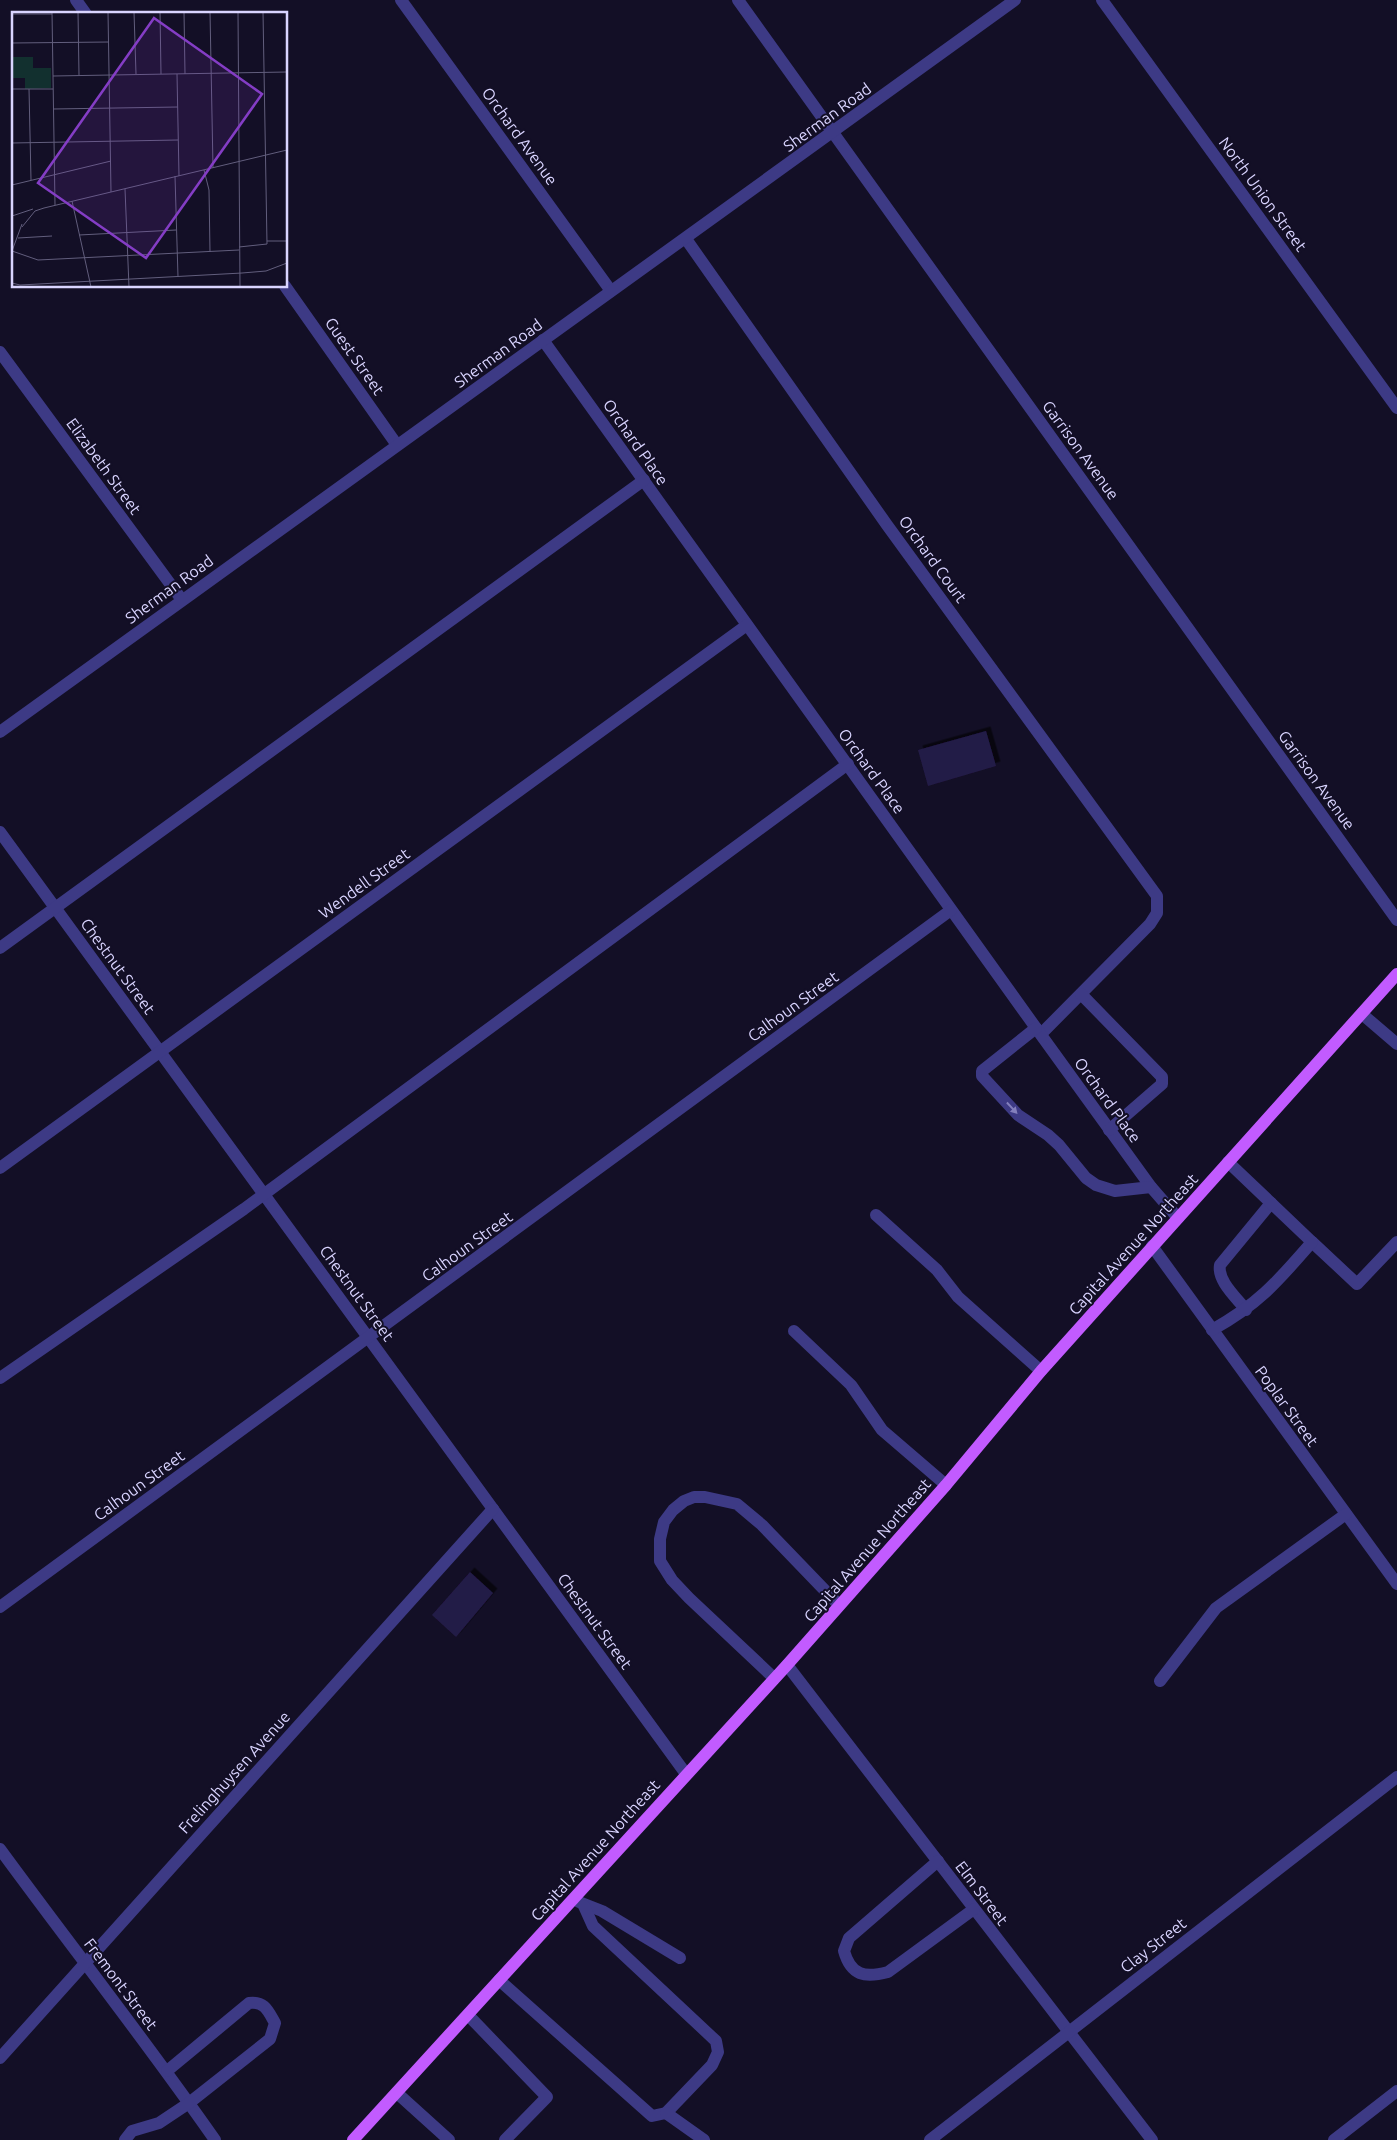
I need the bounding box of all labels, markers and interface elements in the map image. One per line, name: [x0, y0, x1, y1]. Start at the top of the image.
inset map: [12, 12, 288, 288]
street label: Sherman Road: [780, 79, 874, 155]
street label: Orchard Avenue: [479, 84, 561, 188]
street label: North Union Street: [1216, 133, 1311, 255]
street label: Guest Street: [322, 314, 389, 399]
street label: Sherman Road: [451, 315, 545, 391]
street label: Orchard Place: [600, 396, 672, 488]
street label: Garrison Avenue: [1039, 397, 1123, 503]
street label: Elizabeth Street: [63, 414, 145, 518]
street label: Orchard Court: [895, 512, 971, 607]
street label: Sherman Road: [122, 551, 216, 627]
street label: Orchard Place: [835, 725, 909, 817]
street label: Garrison Avenue: [1275, 727, 1359, 833]
street label: Wendell Street: [315, 844, 413, 922]
street label: Chestnut Street: [77, 915, 159, 1018]
street label: Calhoun Street: [744, 967, 842, 1045]
street label: Orchard Place: [1071, 1054, 1145, 1146]
one-way arrow: [1006, 1101, 1018, 1113]
street label: Capital Avenue Northeast: [1065, 1169, 1202, 1318]
street label: Calhoun Street: [418, 1207, 516, 1285]
street label: Chestnut Street: [316, 1242, 398, 1345]
street label: Poplar Street: [1252, 1362, 1323, 1450]
street label: Calhoun Street: [90, 1446, 188, 1524]
street label: Capital Avenue Northeast: [800, 1474, 935, 1625]
street label: Chestnut Street: [554, 1570, 636, 1673]
street label: Frelinghuysen Avenue: [174, 1707, 294, 1837]
street label: Capital Avenue Northeast: [527, 1775, 664, 1924]
street label: Elm Street: [952, 1858, 1012, 1929]
street label: Clay Street: [1117, 1913, 1190, 1976]
street label: Fremont Street: [81, 1935, 162, 2034]

